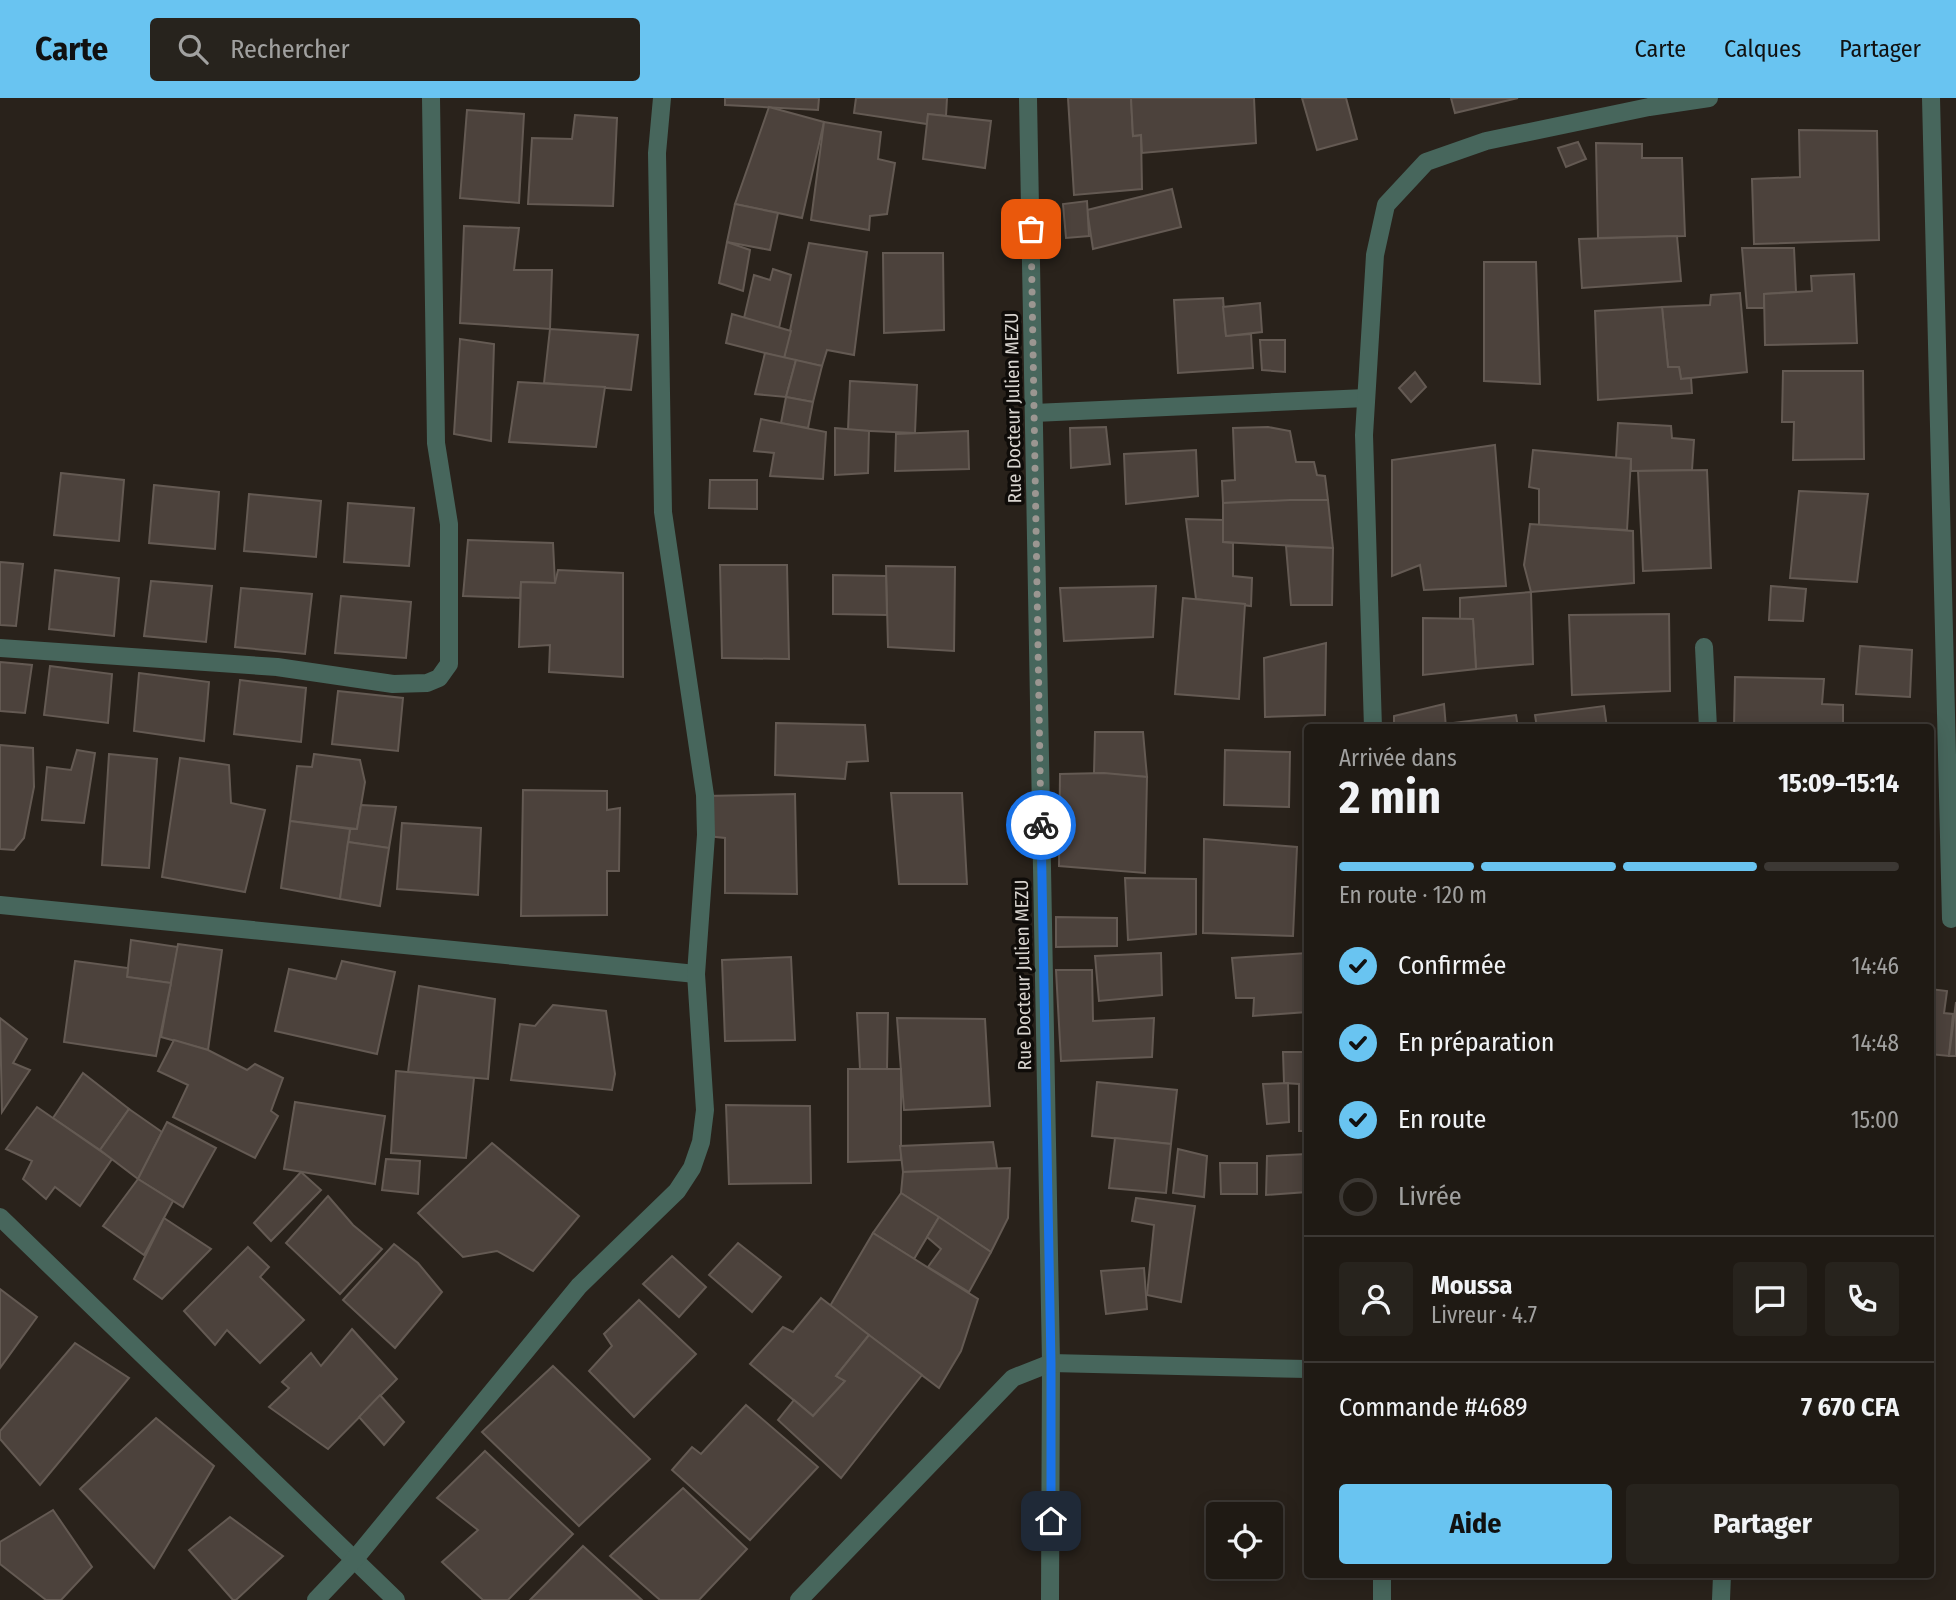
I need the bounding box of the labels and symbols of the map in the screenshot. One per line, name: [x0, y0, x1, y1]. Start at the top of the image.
pin: [1001, 199, 1061, 259]
street label: Rue Docteur Julien MEZU: [1000, 312, 1026, 504]
courier: [1006, 790, 1076, 860]
street label: Rue Docteur Julien MEZU: [1010, 879, 1036, 1071]
pin: [1021, 1491, 1081, 1551]

